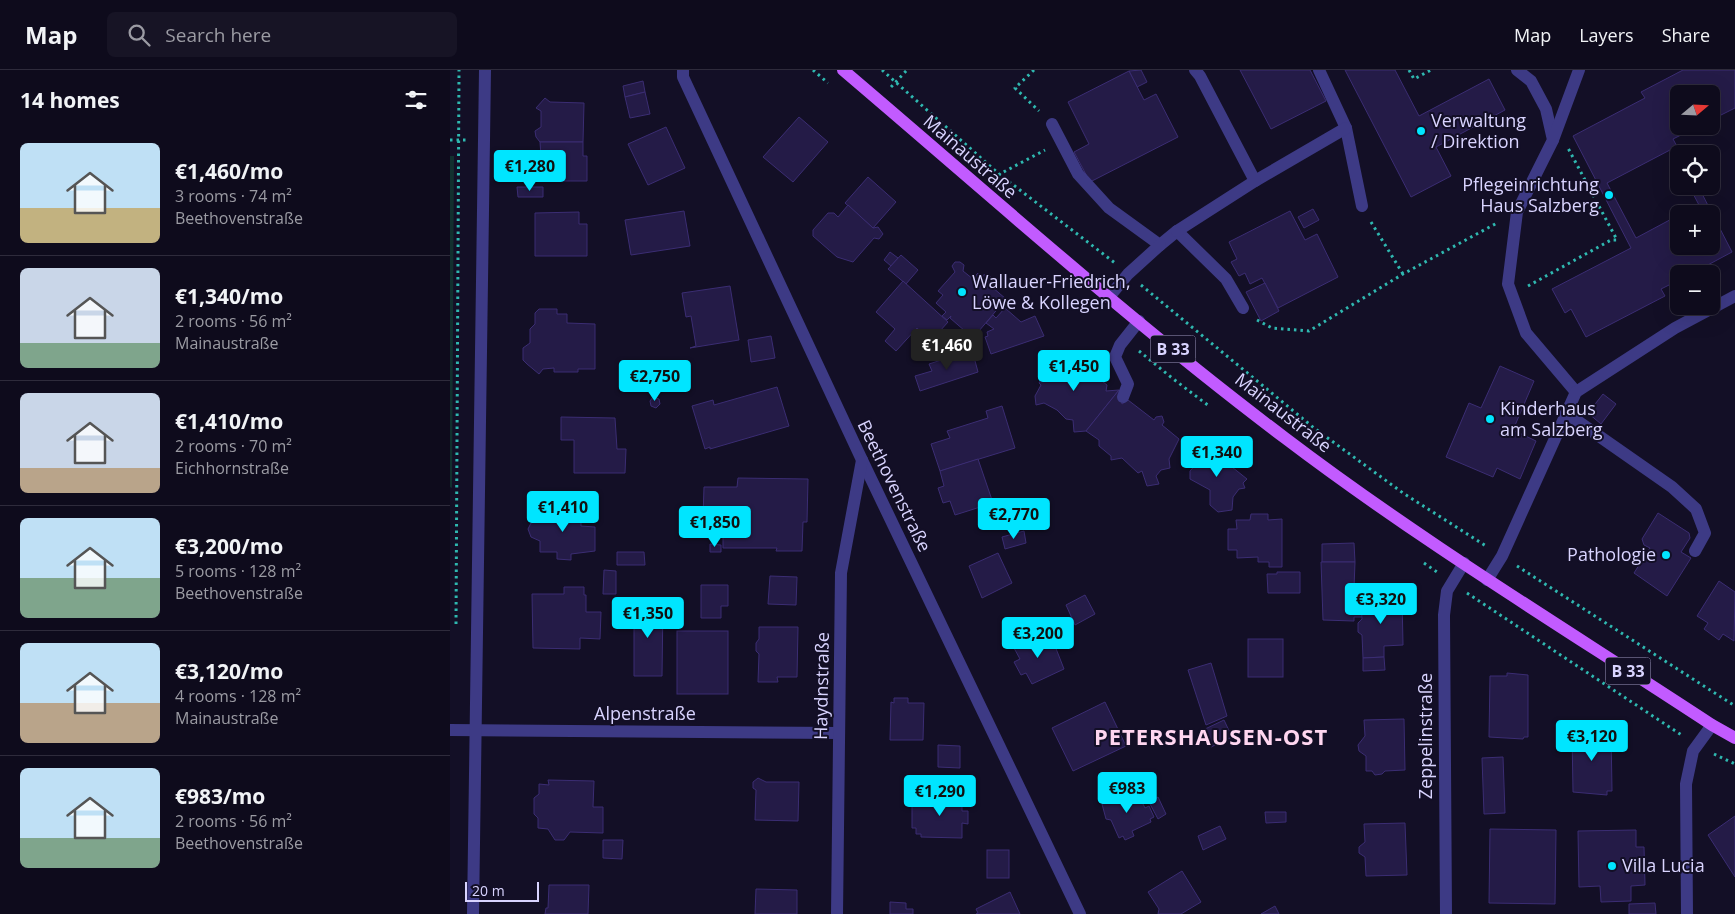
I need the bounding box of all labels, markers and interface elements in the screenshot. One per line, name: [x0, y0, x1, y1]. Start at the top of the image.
search box: [107, 12, 457, 57]
text: Map: [25, 18, 77, 51]
icon: search: [125, 21, 153, 49]
text: Search here: [165, 22, 271, 48]
text: Map: [1514, 23, 1551, 47]
text: Layers: [1579, 23, 1634, 47]
text: Share: [1662, 23, 1710, 47]
north arrow: [1670, 85, 1720, 135]
map controls: [1670, 85, 1720, 315]
text: 14 homes: [20, 86, 120, 114]
icon: filters: [402, 86, 430, 114]
place label: Verwaltung / Direktion: [1431, 108, 1526, 153]
street label: Mainaustraße: [919, 109, 1022, 204]
marker: Verwaltung / Direktion: [1415, 125, 1427, 137]
button: locate: [1670, 145, 1720, 195]
pin: €1,280: [489, 150, 571, 192]
text: €1,280: [505, 155, 555, 177]
text: €1,460/mo: [175, 157, 283, 185]
icon: home: [60, 163, 120, 223]
place label: Pflegeinrichtung Haus Salzberg: [1462, 172, 1599, 217]
text: 3 rooms · 74 m²: [175, 185, 292, 207]
marker: Pflegeinrichtung Haus Salzberg: [1603, 189, 1615, 201]
button: +: [1670, 205, 1720, 255]
text: Beethovenstraße: [175, 207, 303, 229]
button: −: [1670, 265, 1720, 315]
place label: Wallauer-Friedrich, Löwe & Kollegen: [972, 269, 1131, 314]
text: €1,340/mo: [175, 282, 283, 310]
marker: Wallauer-Friedrich, Löwe & Kollegen: [956, 286, 968, 298]
icon: home: [60, 288, 120, 348]
text: 2 rooms · 56 m²: [175, 310, 292, 332]
pin: €1,460: [906, 328, 988, 371]
text: Mainaustraße: [175, 332, 279, 354]
text: €1,460: [922, 334, 972, 356]
road number: B 33: [1150, 336, 1196, 362]
pin: €1,450: [1033, 350, 1115, 392]
text: €1,450: [1049, 355, 1099, 377]
pin: €2,750: [614, 360, 696, 402]
text: €2,750: [630, 365, 680, 387]
street label: Mainaustraße: [1230, 367, 1337, 458]
place label: Kinderhaus am Salzberg: [1500, 396, 1603, 441]
text: €1,410/mo: [175, 407, 283, 435]
icon: home: [60, 413, 120, 473]
marker: Kinderhaus am Salzberg: [1484, 413, 1496, 425]
street label: Beethovenstraße: [853, 416, 937, 556]
text: 2 rooms · 70 m²: [175, 435, 292, 457]
pin: €1,340: [1176, 436, 1258, 478]
text: €1,340: [1192, 441, 1242, 463]
text: Eichhornstraße: [175, 457, 289, 479]
pin: €1,410: [522, 490, 604, 533]
text: €1,410: [538, 496, 588, 518]
pin: €2,770: [973, 498, 1055, 540]
text: €2,770: [989, 503, 1039, 525]
pin: €1,850: [674, 506, 756, 548]
text: €1,850: [690, 511, 740, 533]
text: €3,200/mo: [175, 532, 283, 560]
icon: home: [60, 538, 120, 598]
place label: Pathologie: [1567, 542, 1656, 566]
marker: Pathologie: [1660, 549, 1672, 561]
text: 5 rooms · 128 m²: [175, 560, 301, 582]
text: Beethovenstraße: [175, 582, 303, 604]
pin: €3,320: [1340, 582, 1422, 625]
text: €3,320: [1356, 588, 1406, 610]
pin: €1,350: [607, 596, 689, 639]
text: €1,350: [623, 602, 673, 624]
pin: €3,200: [997, 616, 1079, 659]
text: €3,200: [1013, 622, 1063, 644]
street label: Haydnstraße: [808, 632, 834, 740]
text: €3,120/mo: [175, 657, 283, 685]
road number: B 33: [1606, 658, 1650, 684]
icon: home: [60, 663, 120, 723]
street label: Zeppelinstraße: [1413, 673, 1437, 799]
text: 4 rooms · 128 m²: [175, 685, 301, 707]
street label: Alpenstraße: [594, 701, 696, 725]
text: Mainaustraße: [175, 707, 279, 729]
pin: €3,120: [1551, 720, 1633, 762]
district label: PETERSHAUSEN-OST: [1094, 721, 1328, 751]
text: €3,120: [1567, 725, 1617, 747]
pin: €983: [1097, 772, 1157, 814]
pin: €1,290: [899, 774, 981, 817]
text: €983: [1109, 777, 1145, 799]
text: €1,290: [915, 780, 965, 802]
text: €983/mo: [175, 782, 265, 810]
icon: home: [60, 788, 120, 848]
text: 2 rooms · 56 m²: [175, 810, 292, 832]
text: Beethovenstraße: [175, 832, 303, 854]
place label: Villa Lucia: [1622, 853, 1705, 877]
marker: Villa Lucia: [1606, 860, 1618, 872]
scale bar: [465, 879, 539, 902]
text: 20 m: [472, 881, 505, 900]

